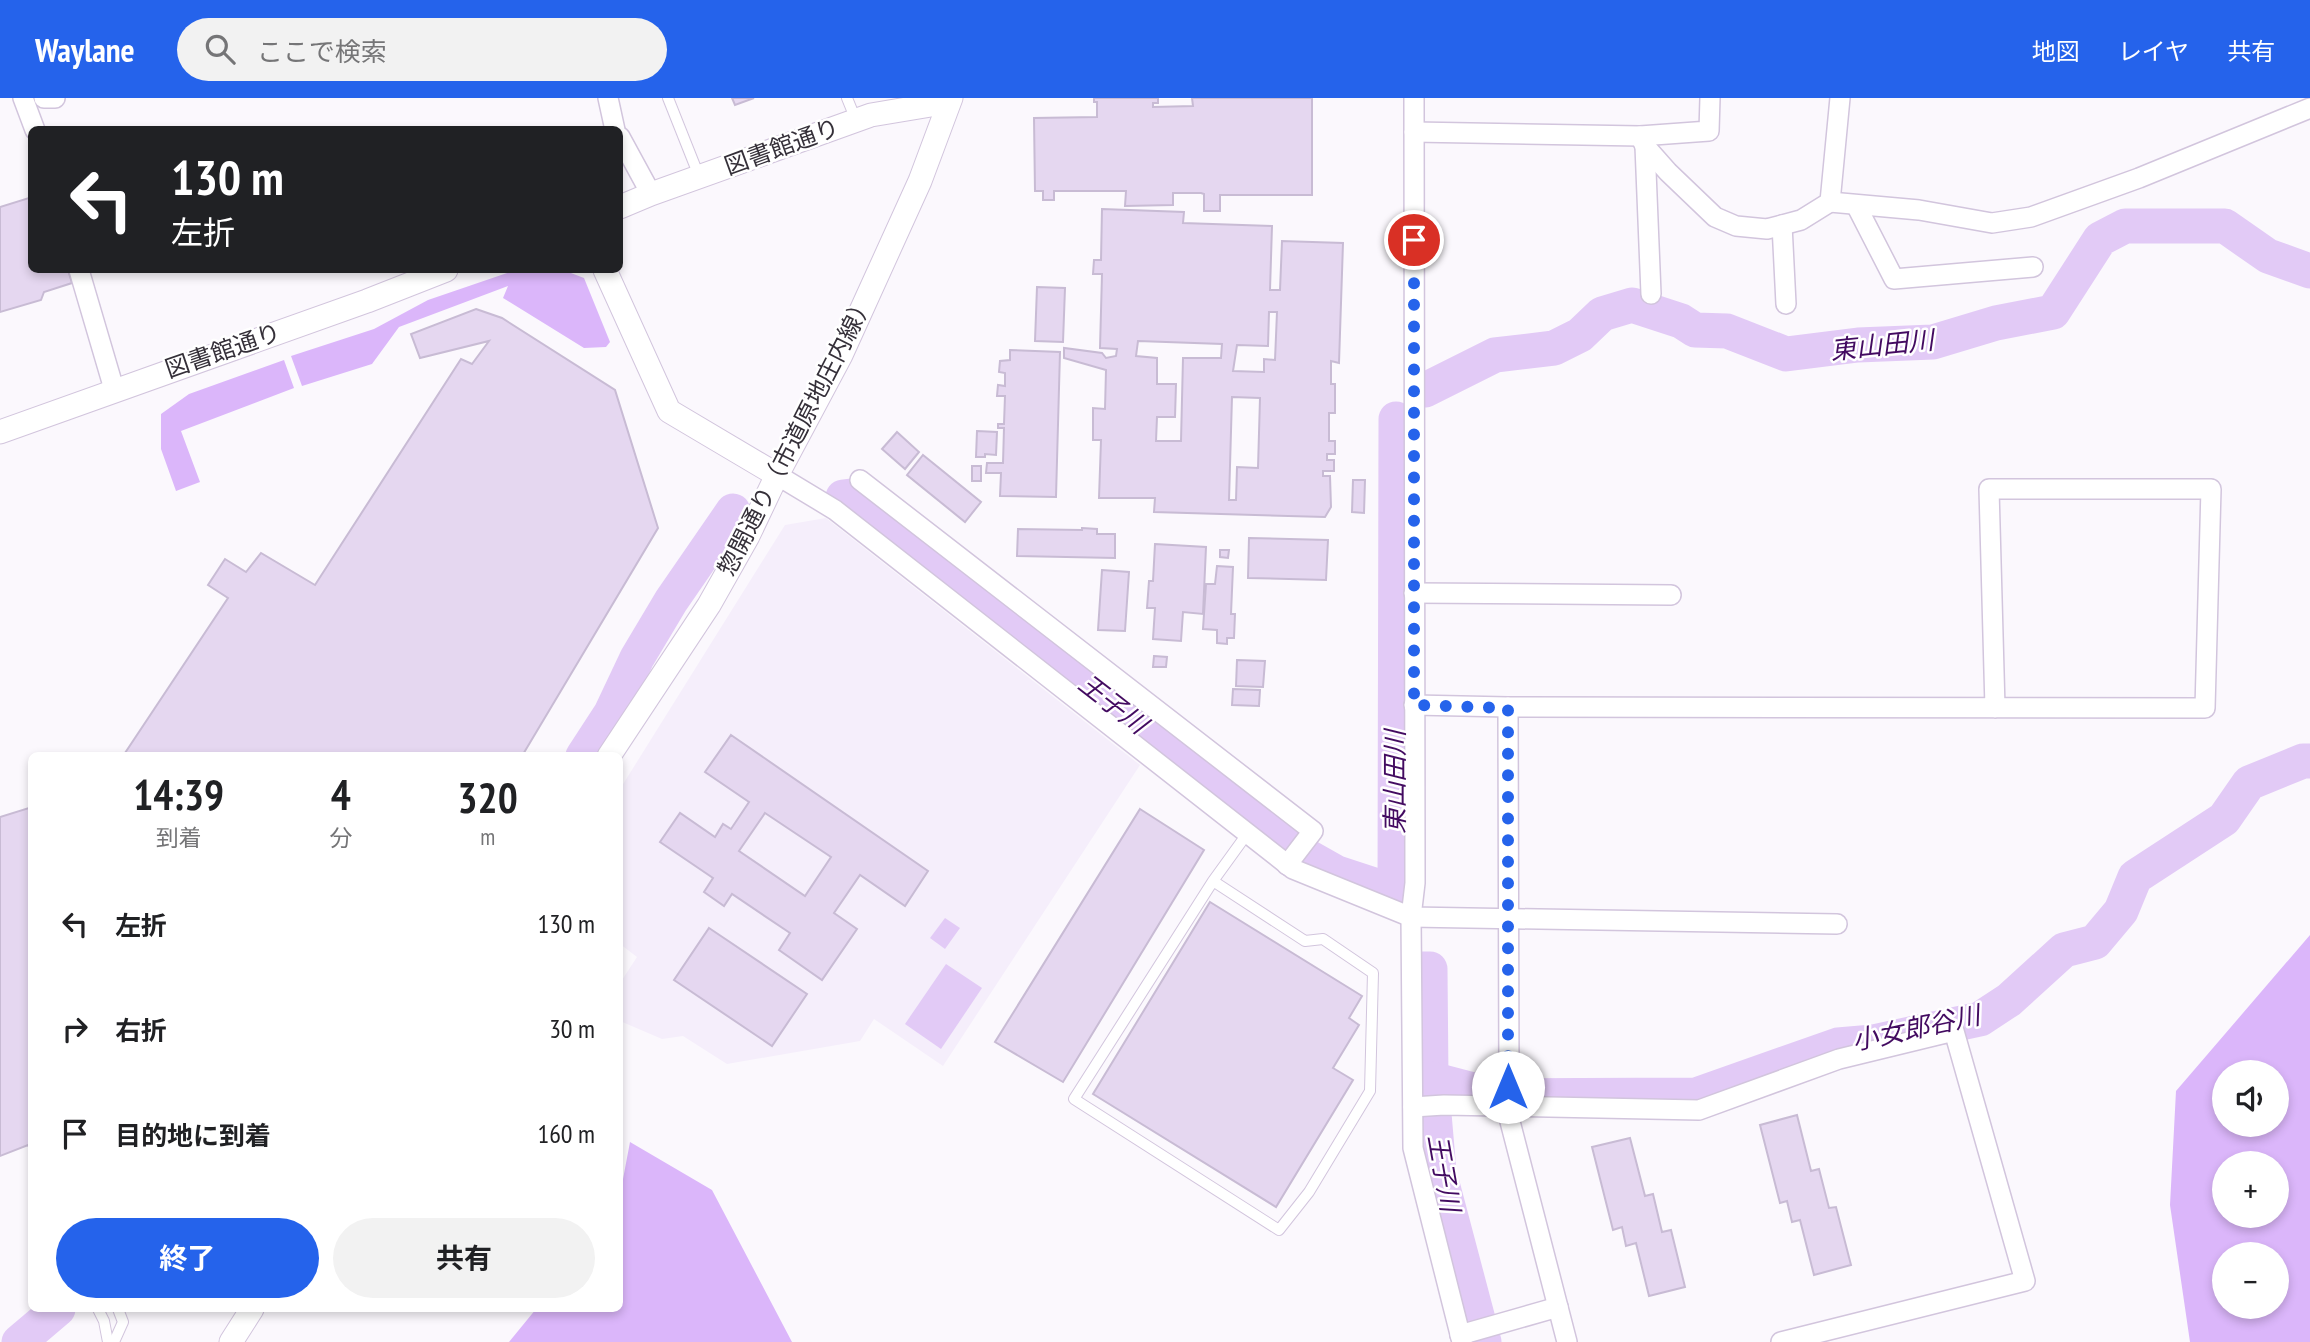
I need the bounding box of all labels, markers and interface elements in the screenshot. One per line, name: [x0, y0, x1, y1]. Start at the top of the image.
search box: [177, 18, 667, 81]
text: Waylane: [35, 28, 135, 71]
icon: search: [201, 30, 239, 68]
text: ここで検索: [257, 35, 387, 68]
text: 地図: [2032, 36, 2080, 67]
text: レイヤ: [2118, 36, 2189, 67]
text: 共有: [2227, 36, 2275, 67]
street label: 図書館通り: [720, 111, 844, 182]
text: 130 m: [171, 145, 284, 209]
icon: left: [56, 154, 147, 245]
pin: [1384, 210, 1444, 270]
text: 左折: [171, 211, 235, 253]
icon: arrive: [1395, 221, 1433, 259]
street label: 惣開通り（市道原地庄内線）: [711, 289, 880, 581]
street label: 図書館通り: [161, 316, 285, 385]
water label: 東山田川: [1829, 322, 1938, 366]
water label: 王子川: [1072, 667, 1157, 742]
water label: 東山田川: [1378, 727, 1411, 834]
text: 14:39: [133, 767, 224, 822]
text: 4: [331, 767, 351, 822]
text: 320: [458, 770, 518, 825]
text: m: [480, 822, 495, 851]
text: 到着: [156, 823, 202, 852]
text: 分: [329, 823, 352, 852]
icon: left: [56, 905, 94, 943]
text: 130 m: [537, 907, 595, 940]
text: 左折: [115, 909, 167, 942]
water label: 小女郎谷川: [1849, 997, 1986, 1057]
icon: right: [56, 1010, 94, 1048]
text: 30 m: [549, 1012, 595, 1045]
text: 右折: [115, 1014, 167, 1047]
position arrow: [1471, 1050, 1545, 1124]
map controls: [2212, 1060, 2289, 1319]
button: sound: [2212, 1060, 2289, 1137]
icon: arrive: [56, 1115, 94, 1153]
text: 160 m: [537, 1117, 595, 1150]
text: 目的地に到着: [115, 1119, 271, 1152]
water label: 王子川: [1421, 1132, 1468, 1217]
button: +: [2212, 1151, 2289, 1228]
button: 終了: [56, 1218, 319, 1298]
button: 共有: [333, 1218, 595, 1298]
button: −: [2212, 1242, 2289, 1319]

